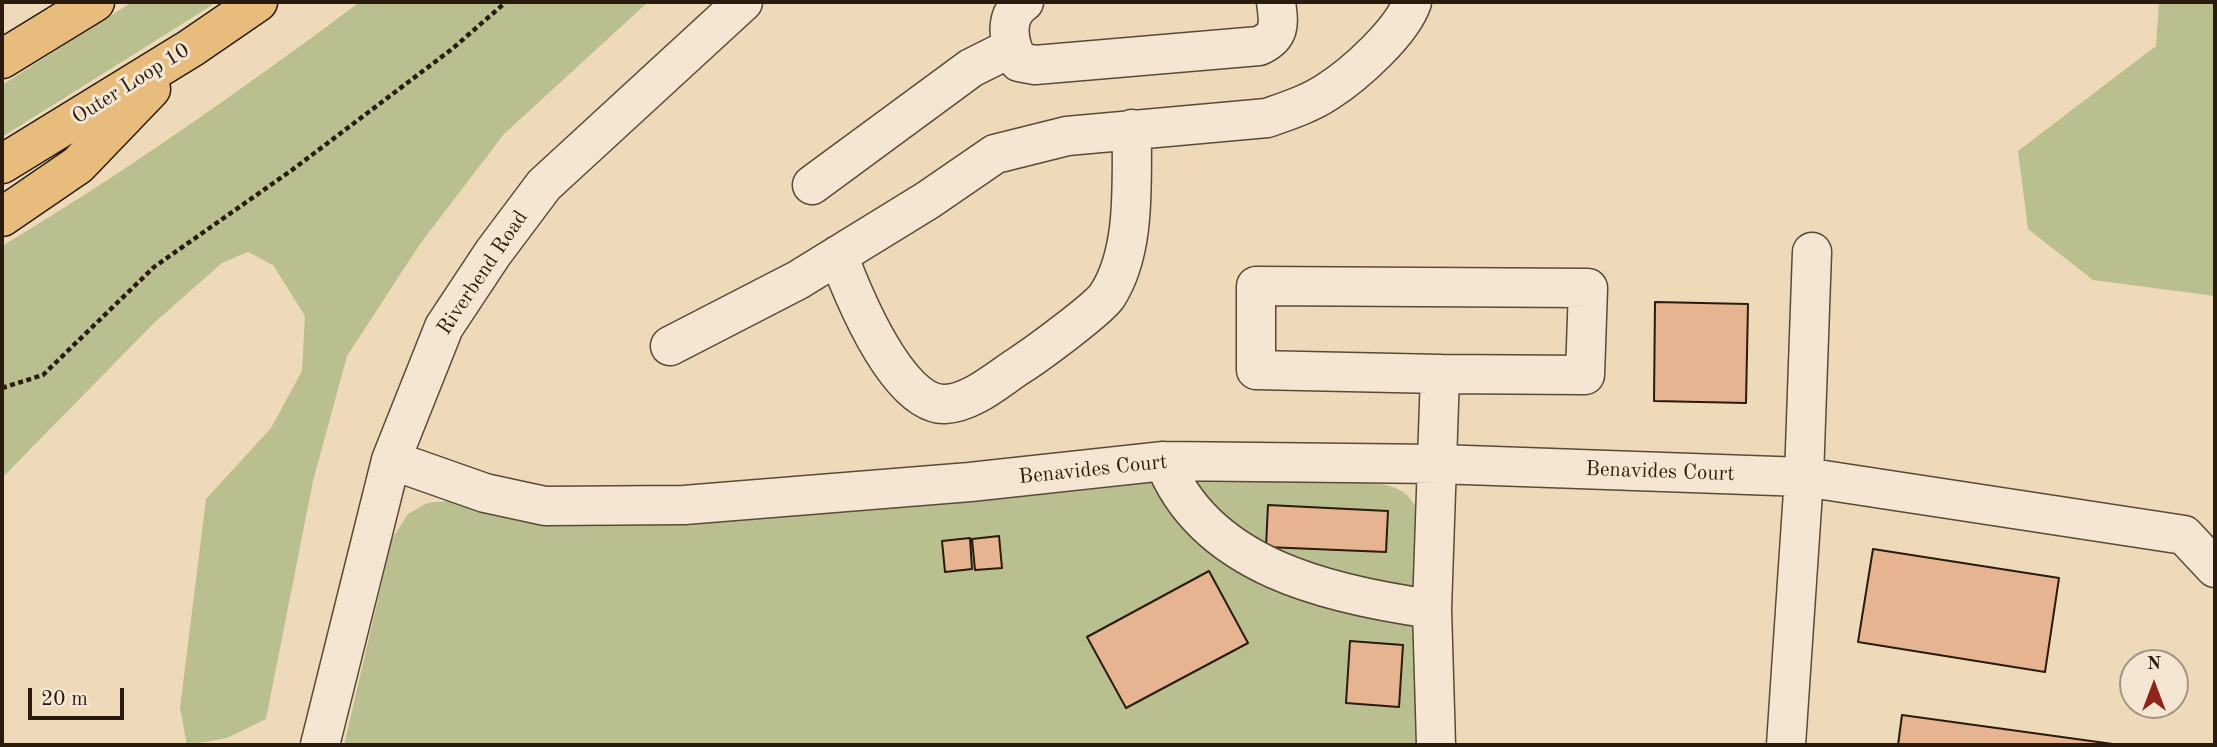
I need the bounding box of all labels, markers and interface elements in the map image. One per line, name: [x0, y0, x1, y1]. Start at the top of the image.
street label: Outer Loop 10: [68, 38, 194, 130]
street label: Riverbend Road: [432, 206, 534, 340]
street label: Benavides Court: [1017, 450, 1169, 490]
street label: Benavides Court: [1585, 457, 1735, 487]
north arrow: [2119, 649, 2189, 719]
text: N: [2147, 655, 2161, 674]
scale bar: [32, 674, 128, 718]
text: 20 m: [41, 689, 88, 710]

